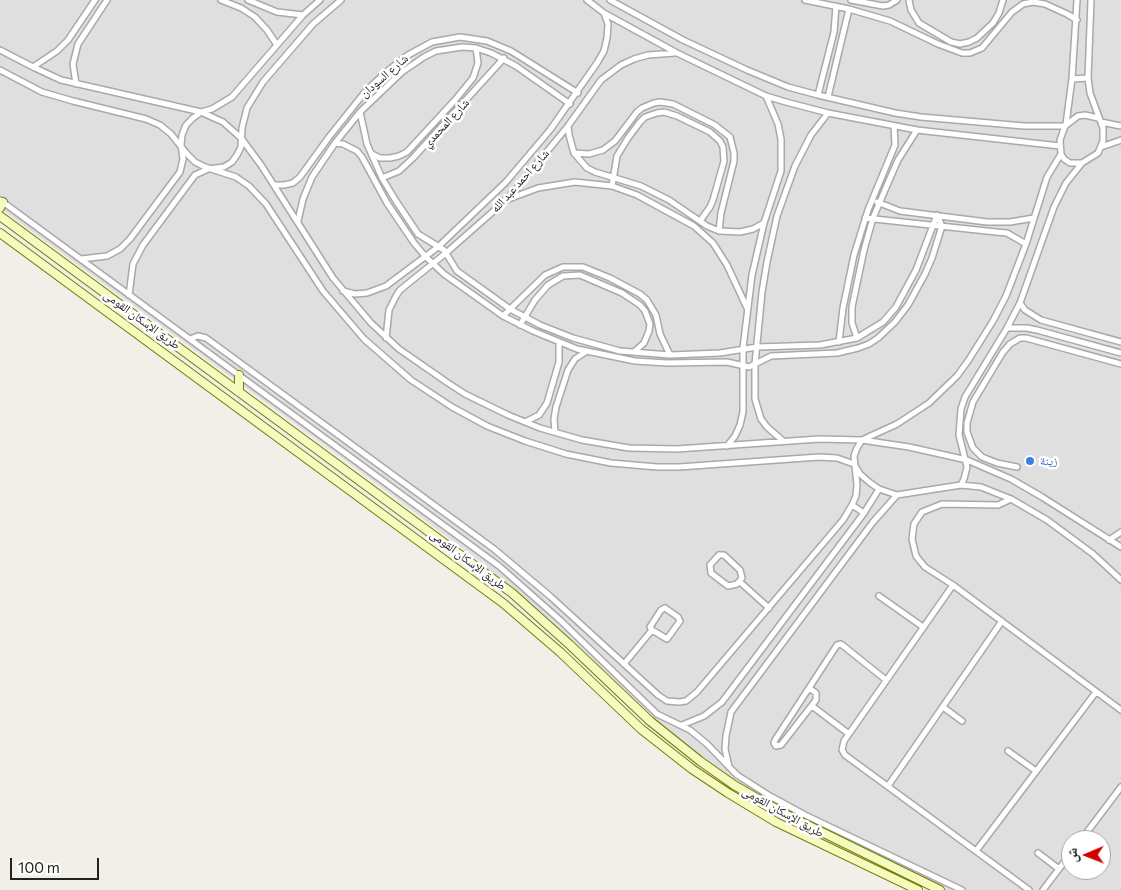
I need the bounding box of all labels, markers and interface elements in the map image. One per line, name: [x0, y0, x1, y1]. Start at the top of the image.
street label: شارع السودان: [357, 51, 411, 101]
street label: شارع المحمدي: [420, 96, 472, 150]
street label: شارع احمد عبد الله: [488, 147, 552, 215]
street label: طريق الإسكان القومى: [101, 287, 183, 353]
place label: زينة: [1040, 454, 1058, 468]
marker: زينة: [1024, 455, 1036, 467]
street label: طريق الإسكان القومى: [427, 527, 509, 593]
street label: طريق الإسكان القومى: [740, 784, 826, 840]
north arrow: [1061, 830, 1111, 880]
scale bar: [12, 848, 101, 880]
text: ش: [1063, 848, 1080, 863]
text: 100 m: [18, 858, 60, 876]

